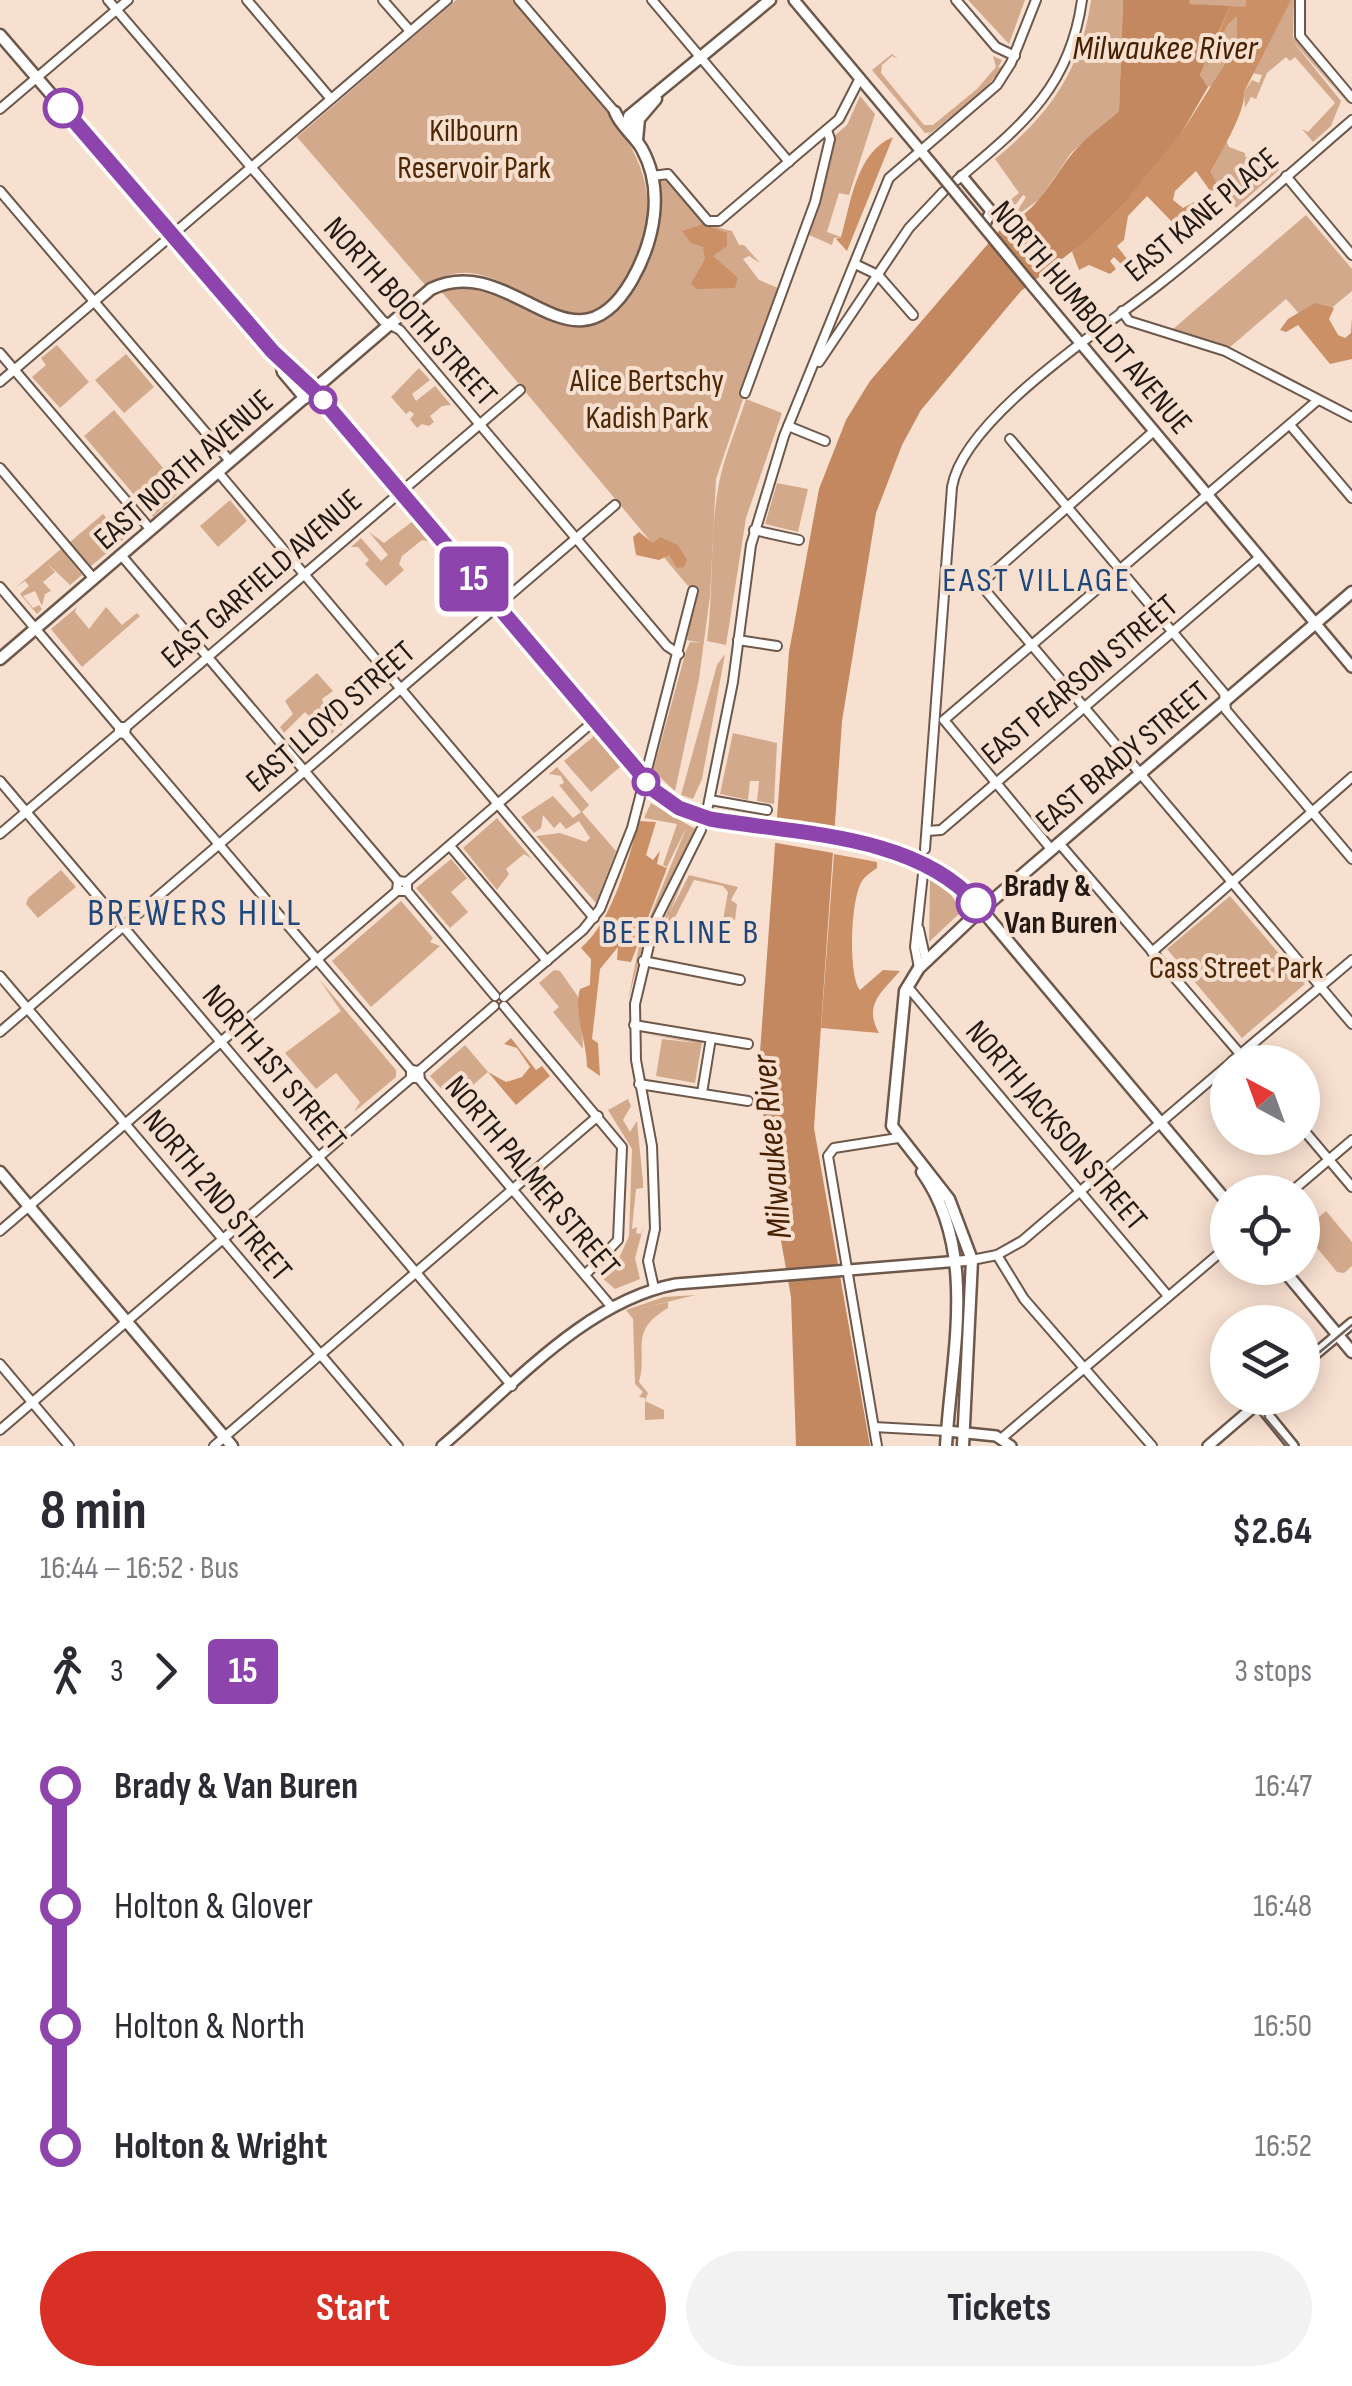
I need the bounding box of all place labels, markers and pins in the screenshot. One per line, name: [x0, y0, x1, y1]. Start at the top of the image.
unlabelled marker: [44, 89, 82, 127]
unlabelled marker: [310, 387, 336, 413]
unlabelled marker: [633, 769, 659, 795]
place label: Brady & Van Buren: [1004, 867, 1117, 943]
marker: Brady & Van Buren: [957, 884, 995, 922]

